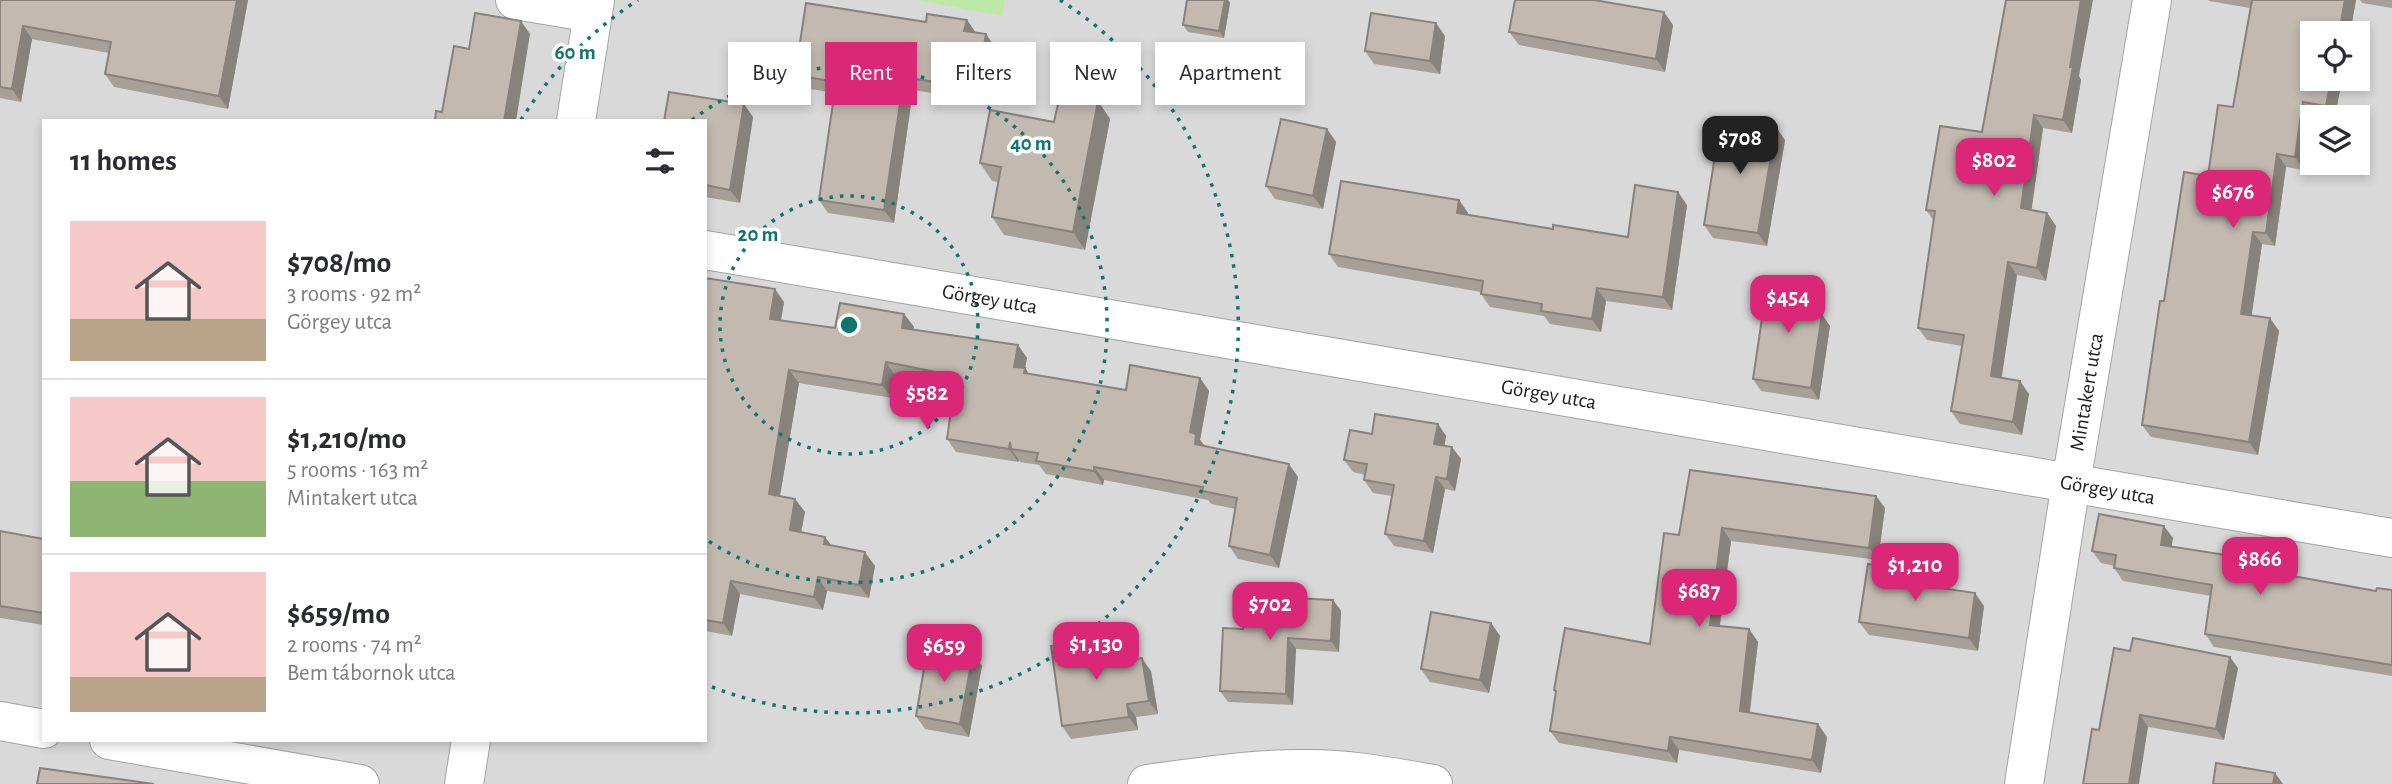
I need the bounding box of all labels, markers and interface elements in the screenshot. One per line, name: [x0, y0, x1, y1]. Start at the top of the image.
map controls: [2300, 21, 2370, 175]
button: locate: [2300, 21, 2370, 91]
text: 60 m: [554, 42, 596, 63]
chip: Buy: [728, 42, 811, 105]
chip: Rent: [825, 42, 917, 105]
chip: Filters: [931, 42, 1036, 105]
chip: New: [1050, 42, 1141, 105]
chip: Apartment: [1155, 42, 1305, 105]
button: layers: [2300, 105, 2370, 175]
pin: $708: [1699, 116, 1781, 176]
text: $708: [1718, 127, 1762, 150]
text: 40 m: [1010, 133, 1052, 154]
pin: $802: [1953, 138, 2035, 198]
icon: filters: [641, 142, 679, 180]
text: 11 homes: [70, 146, 177, 176]
text: $802: [1972, 149, 2016, 172]
pin: $676: [2192, 170, 2274, 230]
text: $676: [2212, 181, 2254, 204]
text: 20 m: [738, 224, 778, 245]
text: $708/mo: [287, 248, 391, 278]
icon: home: [126, 249, 210, 333]
pin: $454: [1747, 276, 1829, 335]
street label: Görgey utca: [941, 280, 1039, 317]
text: 3 rooms · 92 m²: [287, 283, 421, 306]
text: $454: [1766, 286, 1810, 309]
text: Görgey utca: [287, 311, 392, 334]
centre of rings: [837, 313, 861, 337]
street label: Mintakert utca: [2066, 331, 2107, 453]
pin: $582: [886, 372, 968, 431]
street label: Görgey utca: [1500, 376, 1598, 413]
text: $582: [906, 382, 948, 405]
text: $1,210/mo: [287, 424, 406, 454]
icon: home: [126, 425, 210, 509]
text: 5 rooms · 163 m²: [287, 459, 428, 482]
street label: Görgey utca: [2059, 471, 2157, 508]
text: Mintakert utca: [287, 487, 418, 510]
pin: $866: [2219, 538, 2301, 597]
pin: $1,210: [1858, 544, 1972, 603]
text: $866: [2238, 548, 2282, 571]
text: $1,210: [1888, 554, 1943, 577]
pin: $687: [1658, 570, 1740, 629]
text: $687: [1678, 580, 1720, 603]
pin: $702: [1229, 582, 1311, 642]
text: $702: [1248, 593, 1292, 616]
text: $659/mo: [287, 599, 390, 629]
icon: home: [126, 600, 210, 684]
pin: $1,130: [1039, 622, 1153, 682]
pin: $659: [903, 624, 985, 684]
text: $1,130: [1069, 633, 1123, 656]
text: 2 rooms · 74 m²: [287, 634, 422, 657]
text: $659: [923, 635, 965, 658]
text: Bem tábornok utca: [287, 662, 456, 685]

